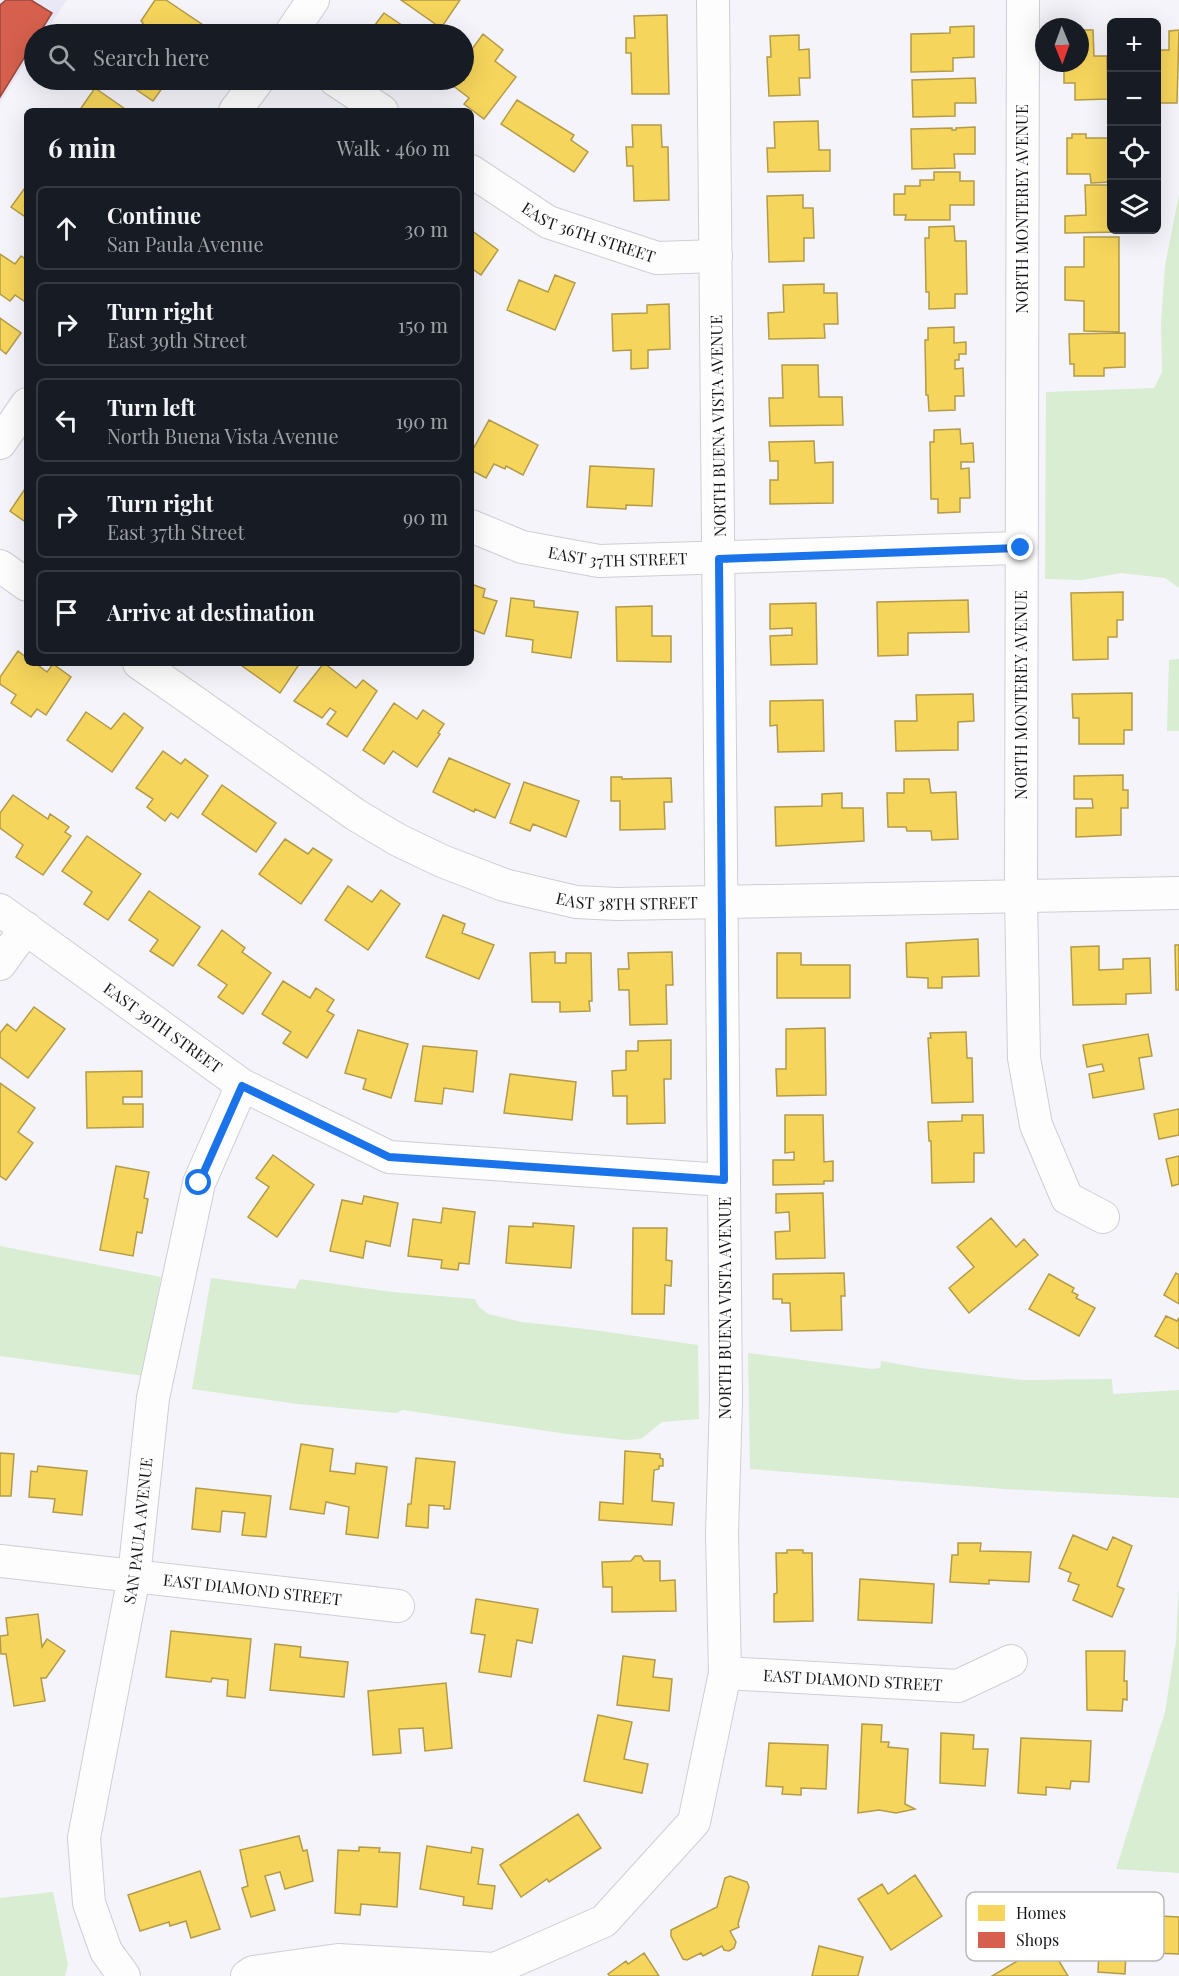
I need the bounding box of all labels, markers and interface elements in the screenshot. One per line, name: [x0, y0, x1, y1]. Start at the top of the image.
north arrow: [1035, 18, 1089, 72]
map controls: [1107, 18, 1161, 234]
button: +: [1107, 18, 1161, 72]
search box: [24, 24, 474, 90]
icon: search: [45, 41, 78, 74]
text: Search here: [93, 42, 209, 72]
button: −: [1107, 72, 1161, 126]
street label: NORTH MONTEREY AVENUE: [1011, 104, 1032, 314]
button: locate: [1107, 126, 1161, 180]
text: 6 min: [48, 130, 116, 165]
text: Walk · 460 m: [337, 134, 450, 161]
button: layers: [1107, 180, 1161, 234]
street label: EAST 36TH STREET: [518, 197, 658, 267]
text: Continue: [107, 200, 201, 230]
icon: ahead: [50, 212, 83, 245]
text: 30 m: [404, 215, 448, 242]
text: San Paula Avenue: [107, 230, 264, 257]
text: Turn right: [107, 296, 213, 326]
icon: right: [50, 308, 83, 341]
text: 150 m: [398, 311, 448, 338]
street label: NORTH BUENA VISTA AVENUE: [705, 315, 730, 537]
text: East 39th Street: [107, 326, 247, 353]
text: Turn left: [107, 392, 196, 422]
icon: left: [50, 404, 83, 437]
text: 190 m: [396, 407, 448, 434]
text: North Buena Vista Avenue: [107, 422, 339, 449]
text: Turn right: [107, 488, 213, 518]
icon: right: [50, 500, 83, 533]
text: 90 m: [403, 503, 448, 530]
text: East 37th Street: [107, 518, 244, 545]
route end: [1007, 534, 1033, 560]
street label: EAST 37TH STREET: [547, 541, 688, 571]
street label: NORTH MONTEREY AVENUE: [1010, 590, 1031, 800]
icon: arrive: [50, 596, 83, 629]
text: Arrive at destination: [107, 597, 315, 627]
street label: EAST 38TH STREET: [554, 887, 698, 914]
street label: EAST 39TH STREET: [100, 977, 227, 1077]
route start: [185, 1169, 211, 1195]
street label: NORTH BUENA VISTA AVENUE: [714, 1197, 735, 1419]
street label: SAN PAULA AVENUE: [118, 1456, 157, 1606]
street label: EAST DIAMOND STREET: [162, 1569, 343, 1610]
street label: EAST DIAMOND STREET: [763, 1664, 943, 1695]
legend: [966, 1892, 1164, 1961]
text: Homes: [1016, 1902, 1066, 1923]
text: Shops: [1016, 1929, 1059, 1950]

